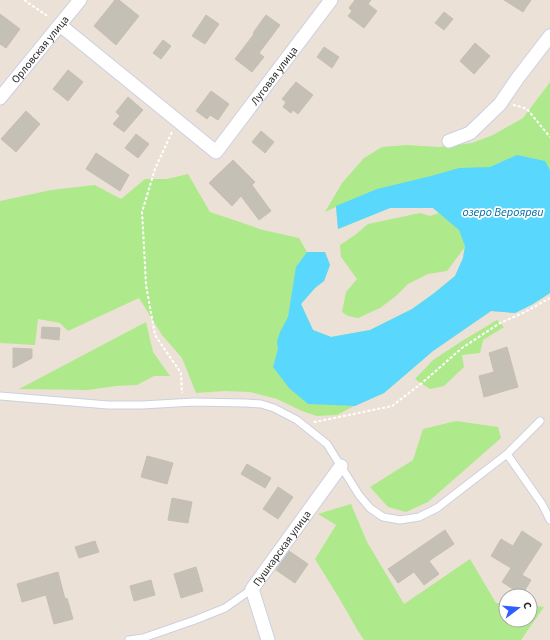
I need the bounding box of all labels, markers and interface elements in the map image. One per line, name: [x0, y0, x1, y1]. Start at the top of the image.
street label: Орловская улица: [8, 12, 72, 86]
street label: Луговая улица: [247, 43, 301, 108]
water label: озеро Вероярви: [462, 204, 544, 221]
street label: Пушкарская улица: [249, 507, 314, 589]
north arrow: [498, 588, 538, 628]
text: С: [519, 600, 535, 611]

